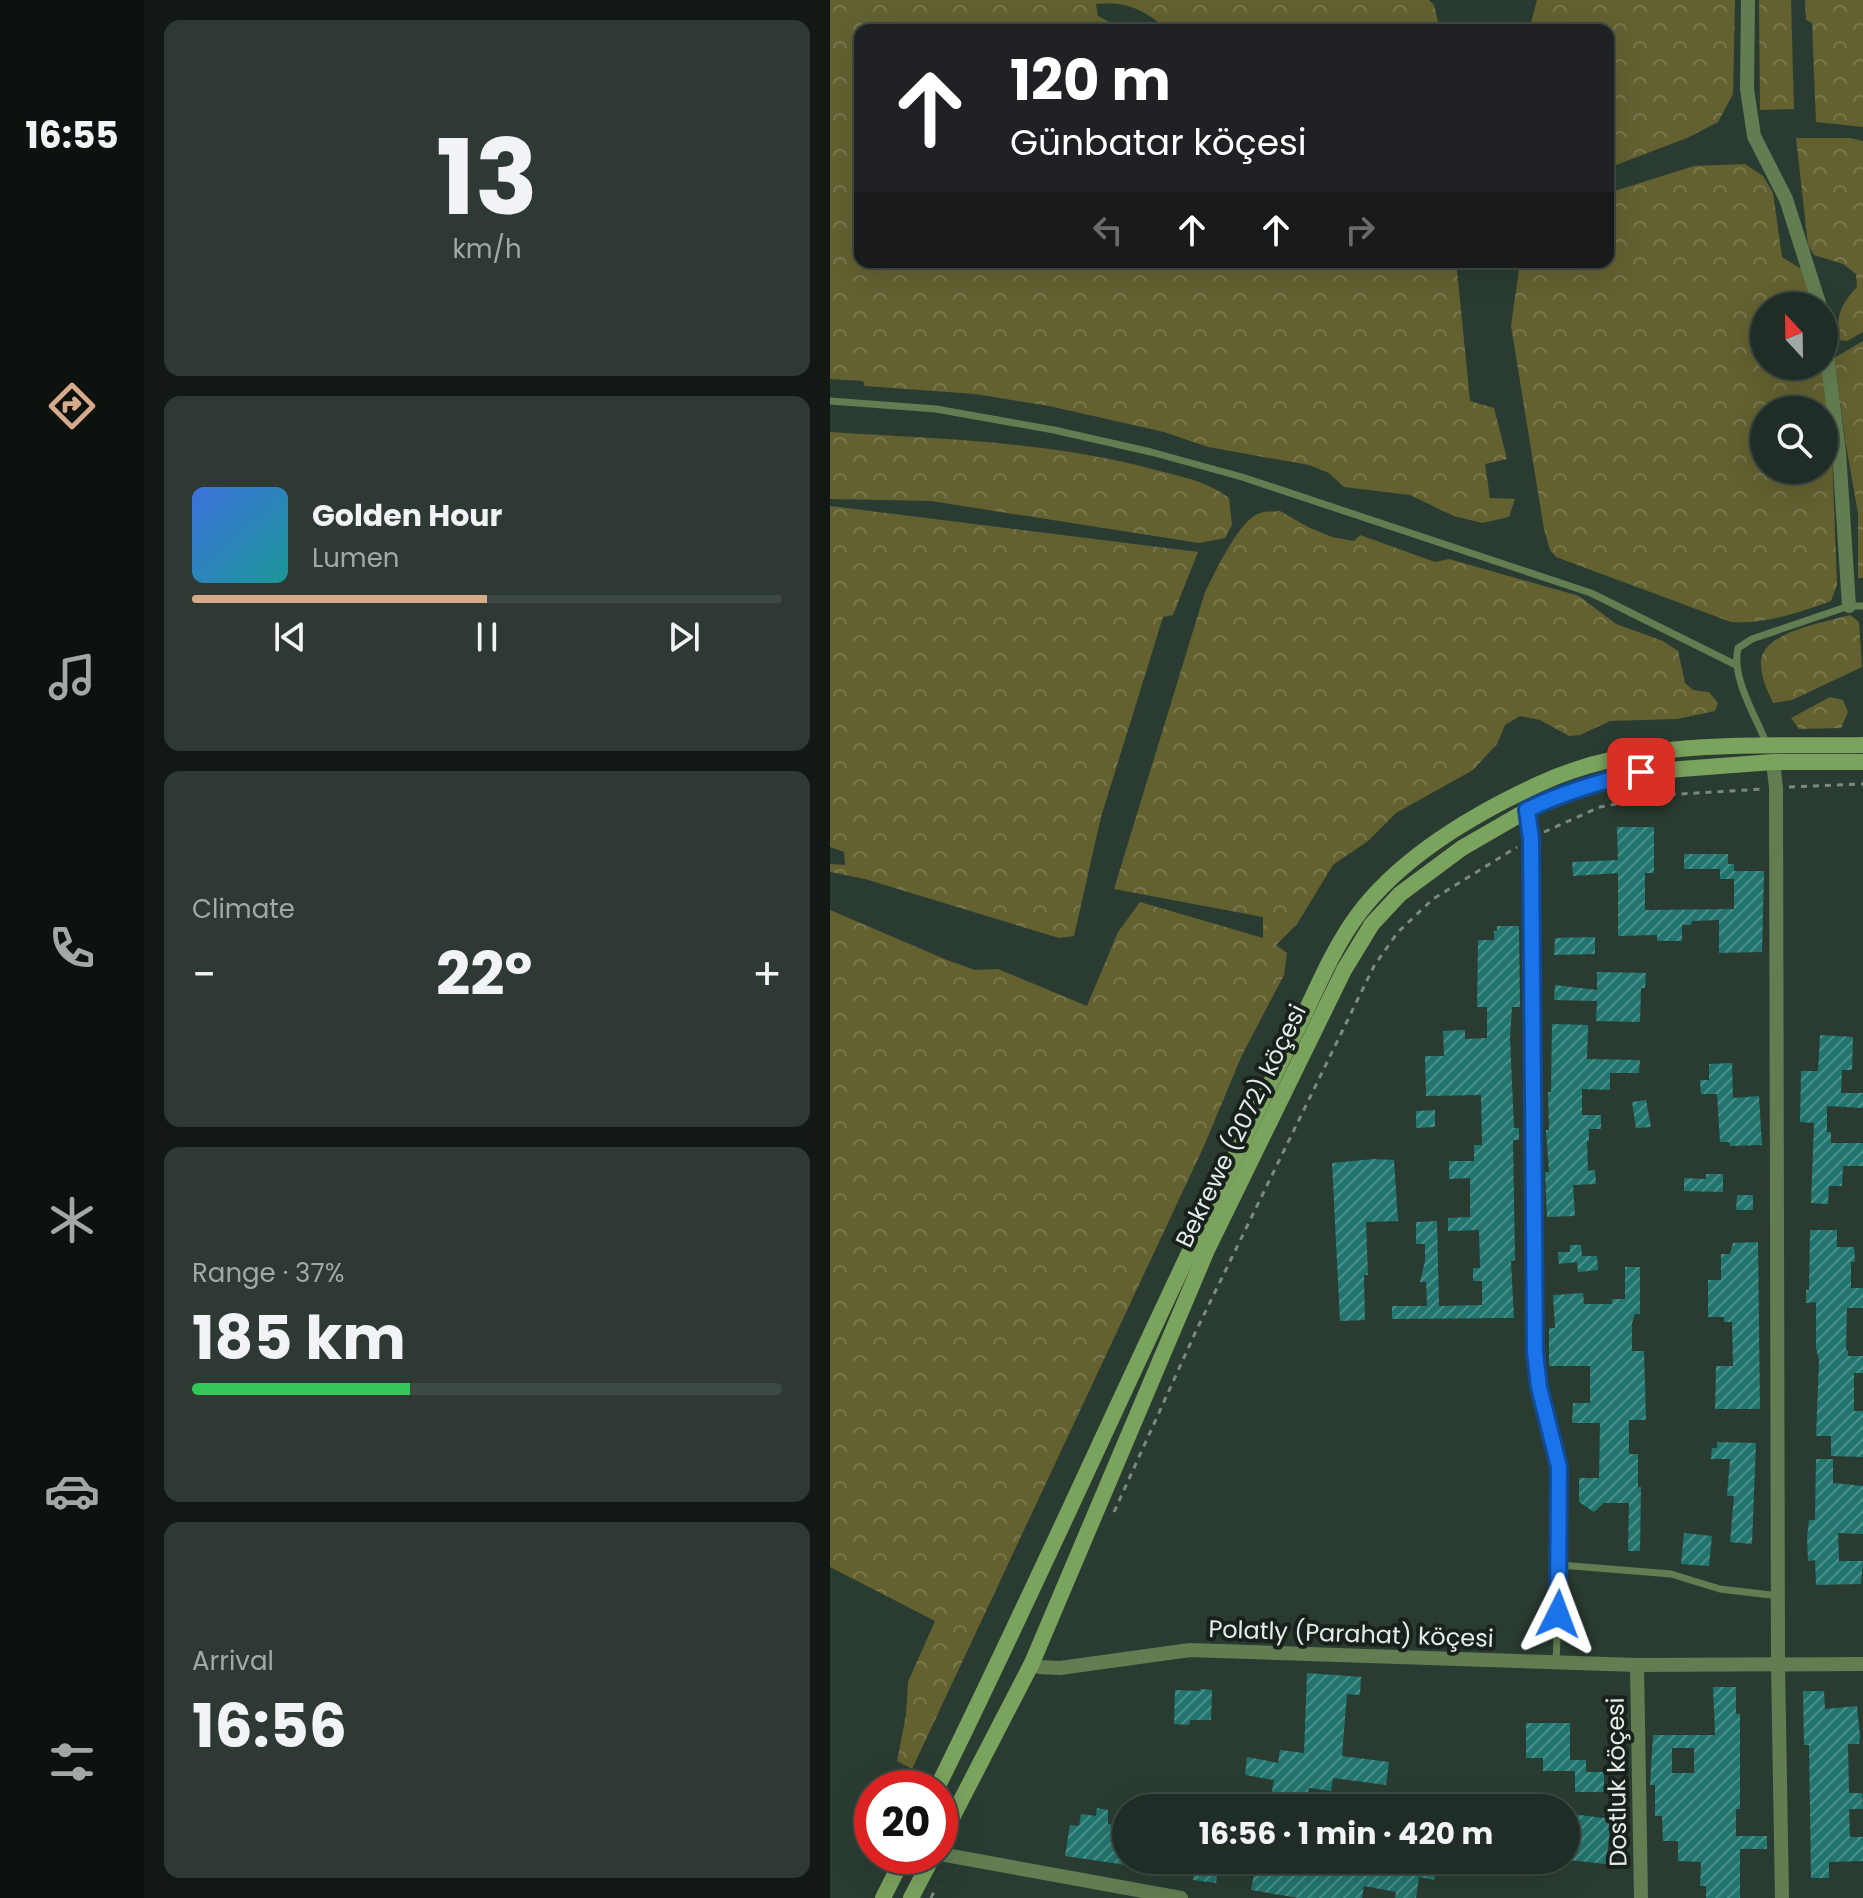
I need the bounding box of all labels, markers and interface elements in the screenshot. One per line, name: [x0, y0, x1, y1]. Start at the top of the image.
text: 120 m: [1010, 41, 1171, 120]
icon: ahead: [878, 56, 982, 160]
text: 13: [436, 105, 538, 250]
text: 16:55: [25, 110, 119, 161]
text: Günbatar köçesi: [1010, 117, 1307, 168]
icon: left: [1086, 208, 1130, 252]
icon: ahead: [1170, 208, 1214, 252]
icon: ahead: [1254, 208, 1298, 252]
icon: right: [1338, 208, 1382, 252]
text: km/h: [452, 231, 522, 267]
north arrow: [1750, 292, 1838, 380]
map controls: [1750, 292, 1838, 484]
icon: directions: [44, 378, 100, 434]
button: search: [1750, 396, 1838, 484]
text: Golden Hour: [312, 494, 502, 537]
text: Lumen: [312, 540, 399, 576]
icon: previous: [268, 615, 312, 659]
icon: pause: [465, 615, 509, 659]
icon: next: [662, 615, 706, 659]
icon: music: [44, 649, 100, 705]
pin: [1607, 738, 1675, 806]
icon: arrive: [1619, 750, 1663, 794]
text: Climate: [192, 891, 295, 927]
icon: phone: [44, 920, 100, 976]
text: 22°: [436, 932, 532, 1016]
text: −: [192, 944, 216, 1005]
text: +: [752, 944, 782, 1005]
street label: Bekrewe (2072) köçesi: [1167, 999, 1314, 1253]
icon: climate: [44, 1192, 100, 1248]
text: Range · 37%: [192, 1255, 344, 1291]
text: 185 km: [192, 1296, 406, 1380]
icon: car: [44, 1463, 100, 1519]
position arrow: [1516, 1572, 1600, 1656]
street label: Polatly (Parahat) köçesi: [1208, 1612, 1494, 1655]
text: Arrival: [192, 1643, 274, 1679]
text: 16:56: [192, 1684, 347, 1768]
street label: Dostluk köçesi: [1599, 1697, 1634, 1867]
icon: filters: [44, 1734, 100, 1790]
speed limit sign: 20: [854, 1770, 958, 1874]
text: 16:56 · 1 min · 420 m: [1199, 1812, 1493, 1855]

